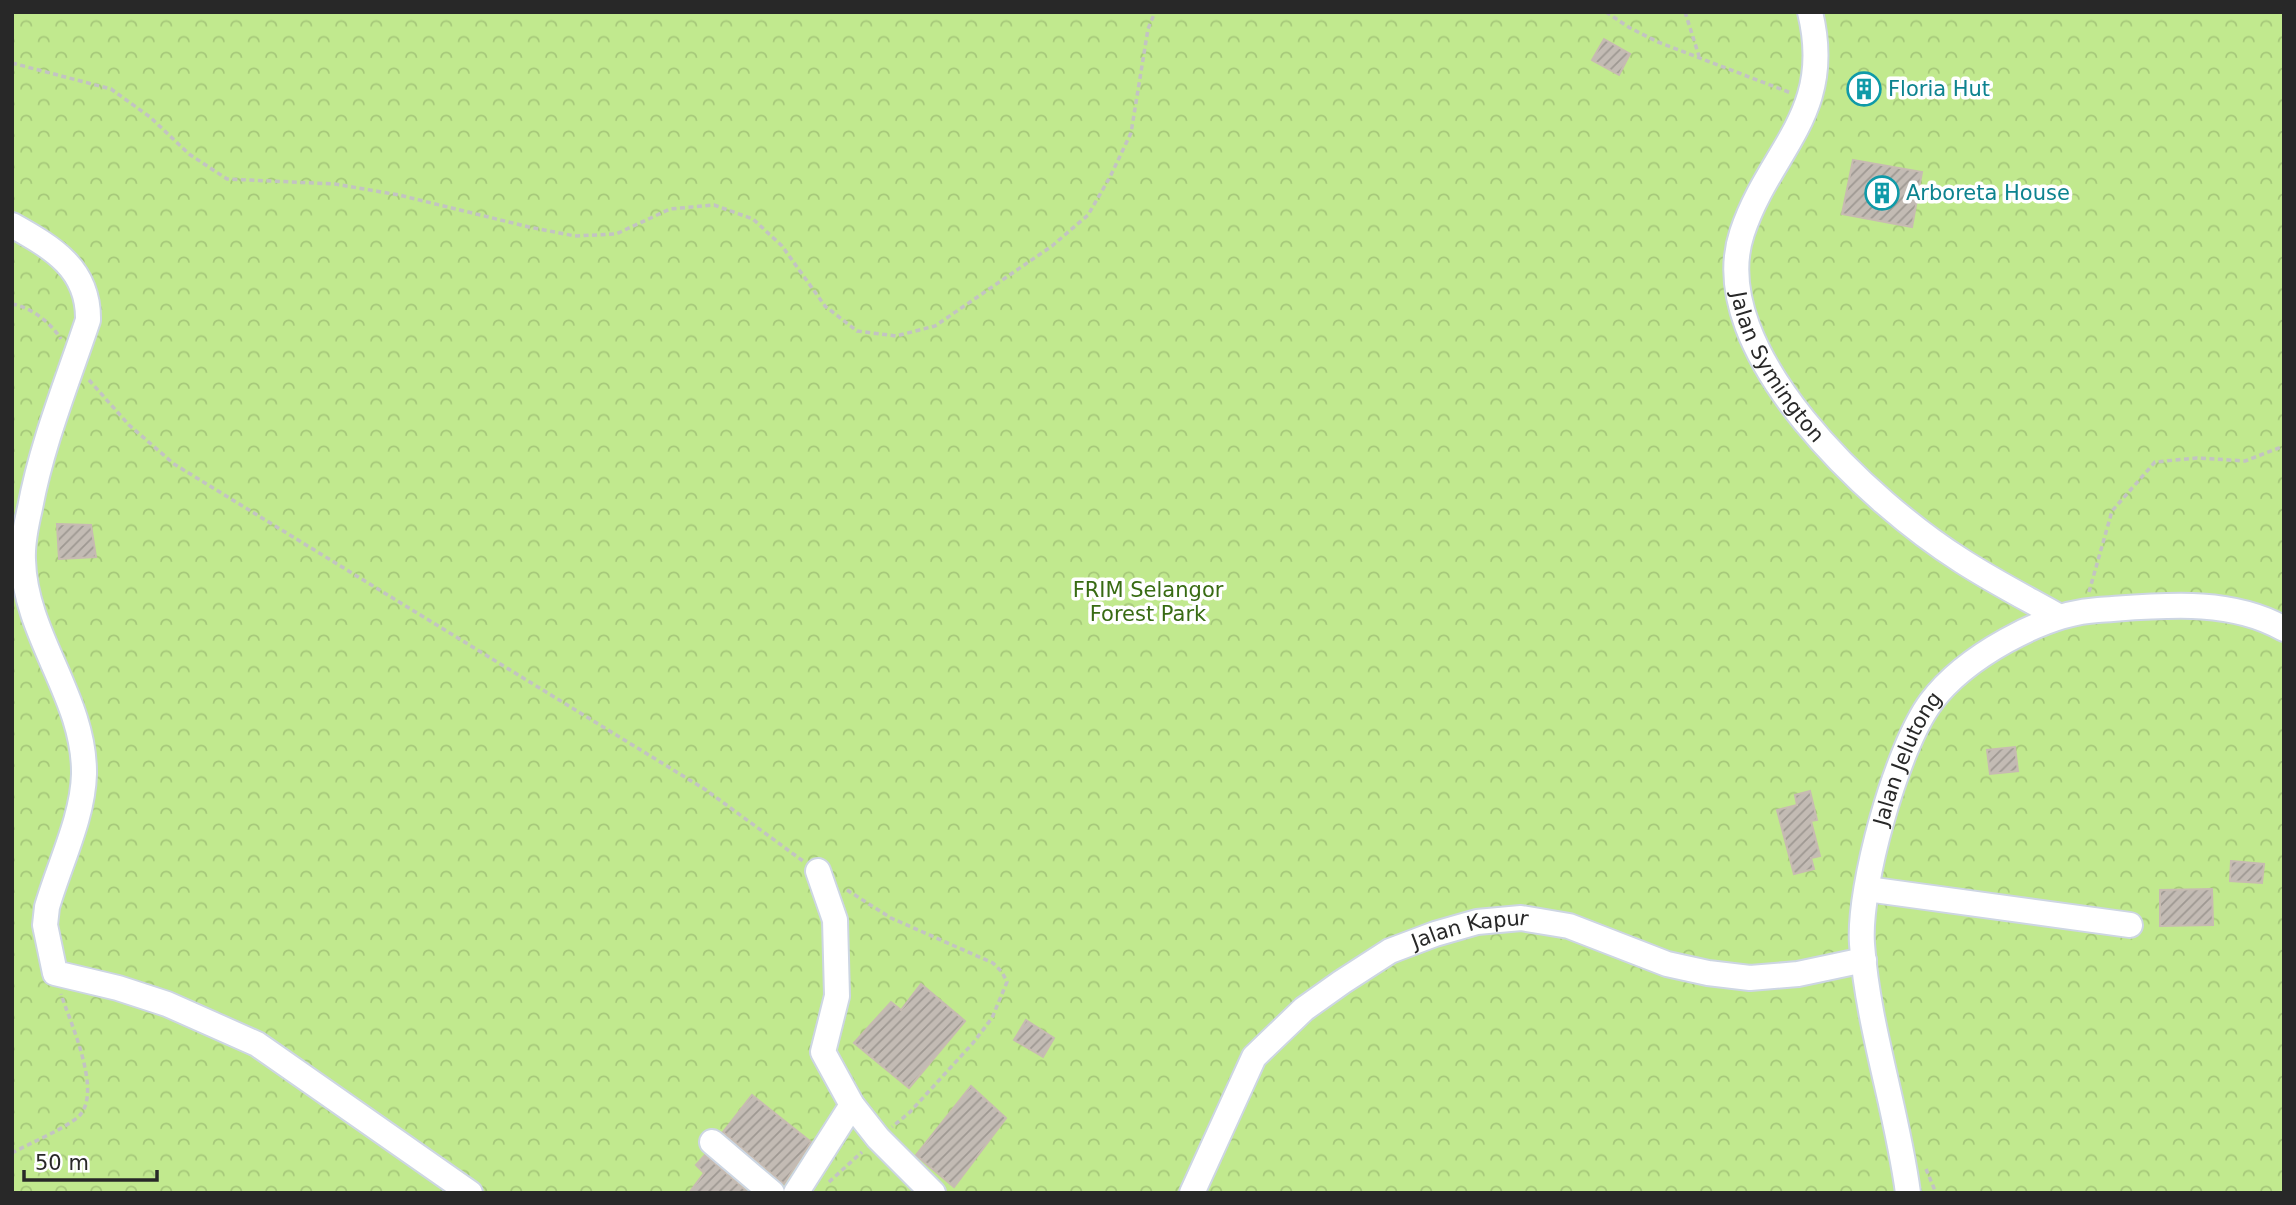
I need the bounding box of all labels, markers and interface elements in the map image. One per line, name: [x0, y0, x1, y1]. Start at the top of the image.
building icon: Floria Hut: [1845, 70, 1883, 108]
place label: Floria Hut: [1888, 77, 1990, 101]
building icon: Arboreta House: [1863, 174, 1901, 212]
place label: Arboreta House: [1906, 181, 2070, 205]
street label: Jalan Symington: [1726, 288, 1829, 447]
park label: FRIM Selangor Forest Park: [1073, 578, 1224, 626]
street label: Jalan Jelutong: [1868, 687, 1947, 830]
street label: Jalan Kapur: [1406, 906, 1530, 955]
scale bar: [24, 1138, 158, 1182]
text: 50 m: [35, 1151, 89, 1175]

